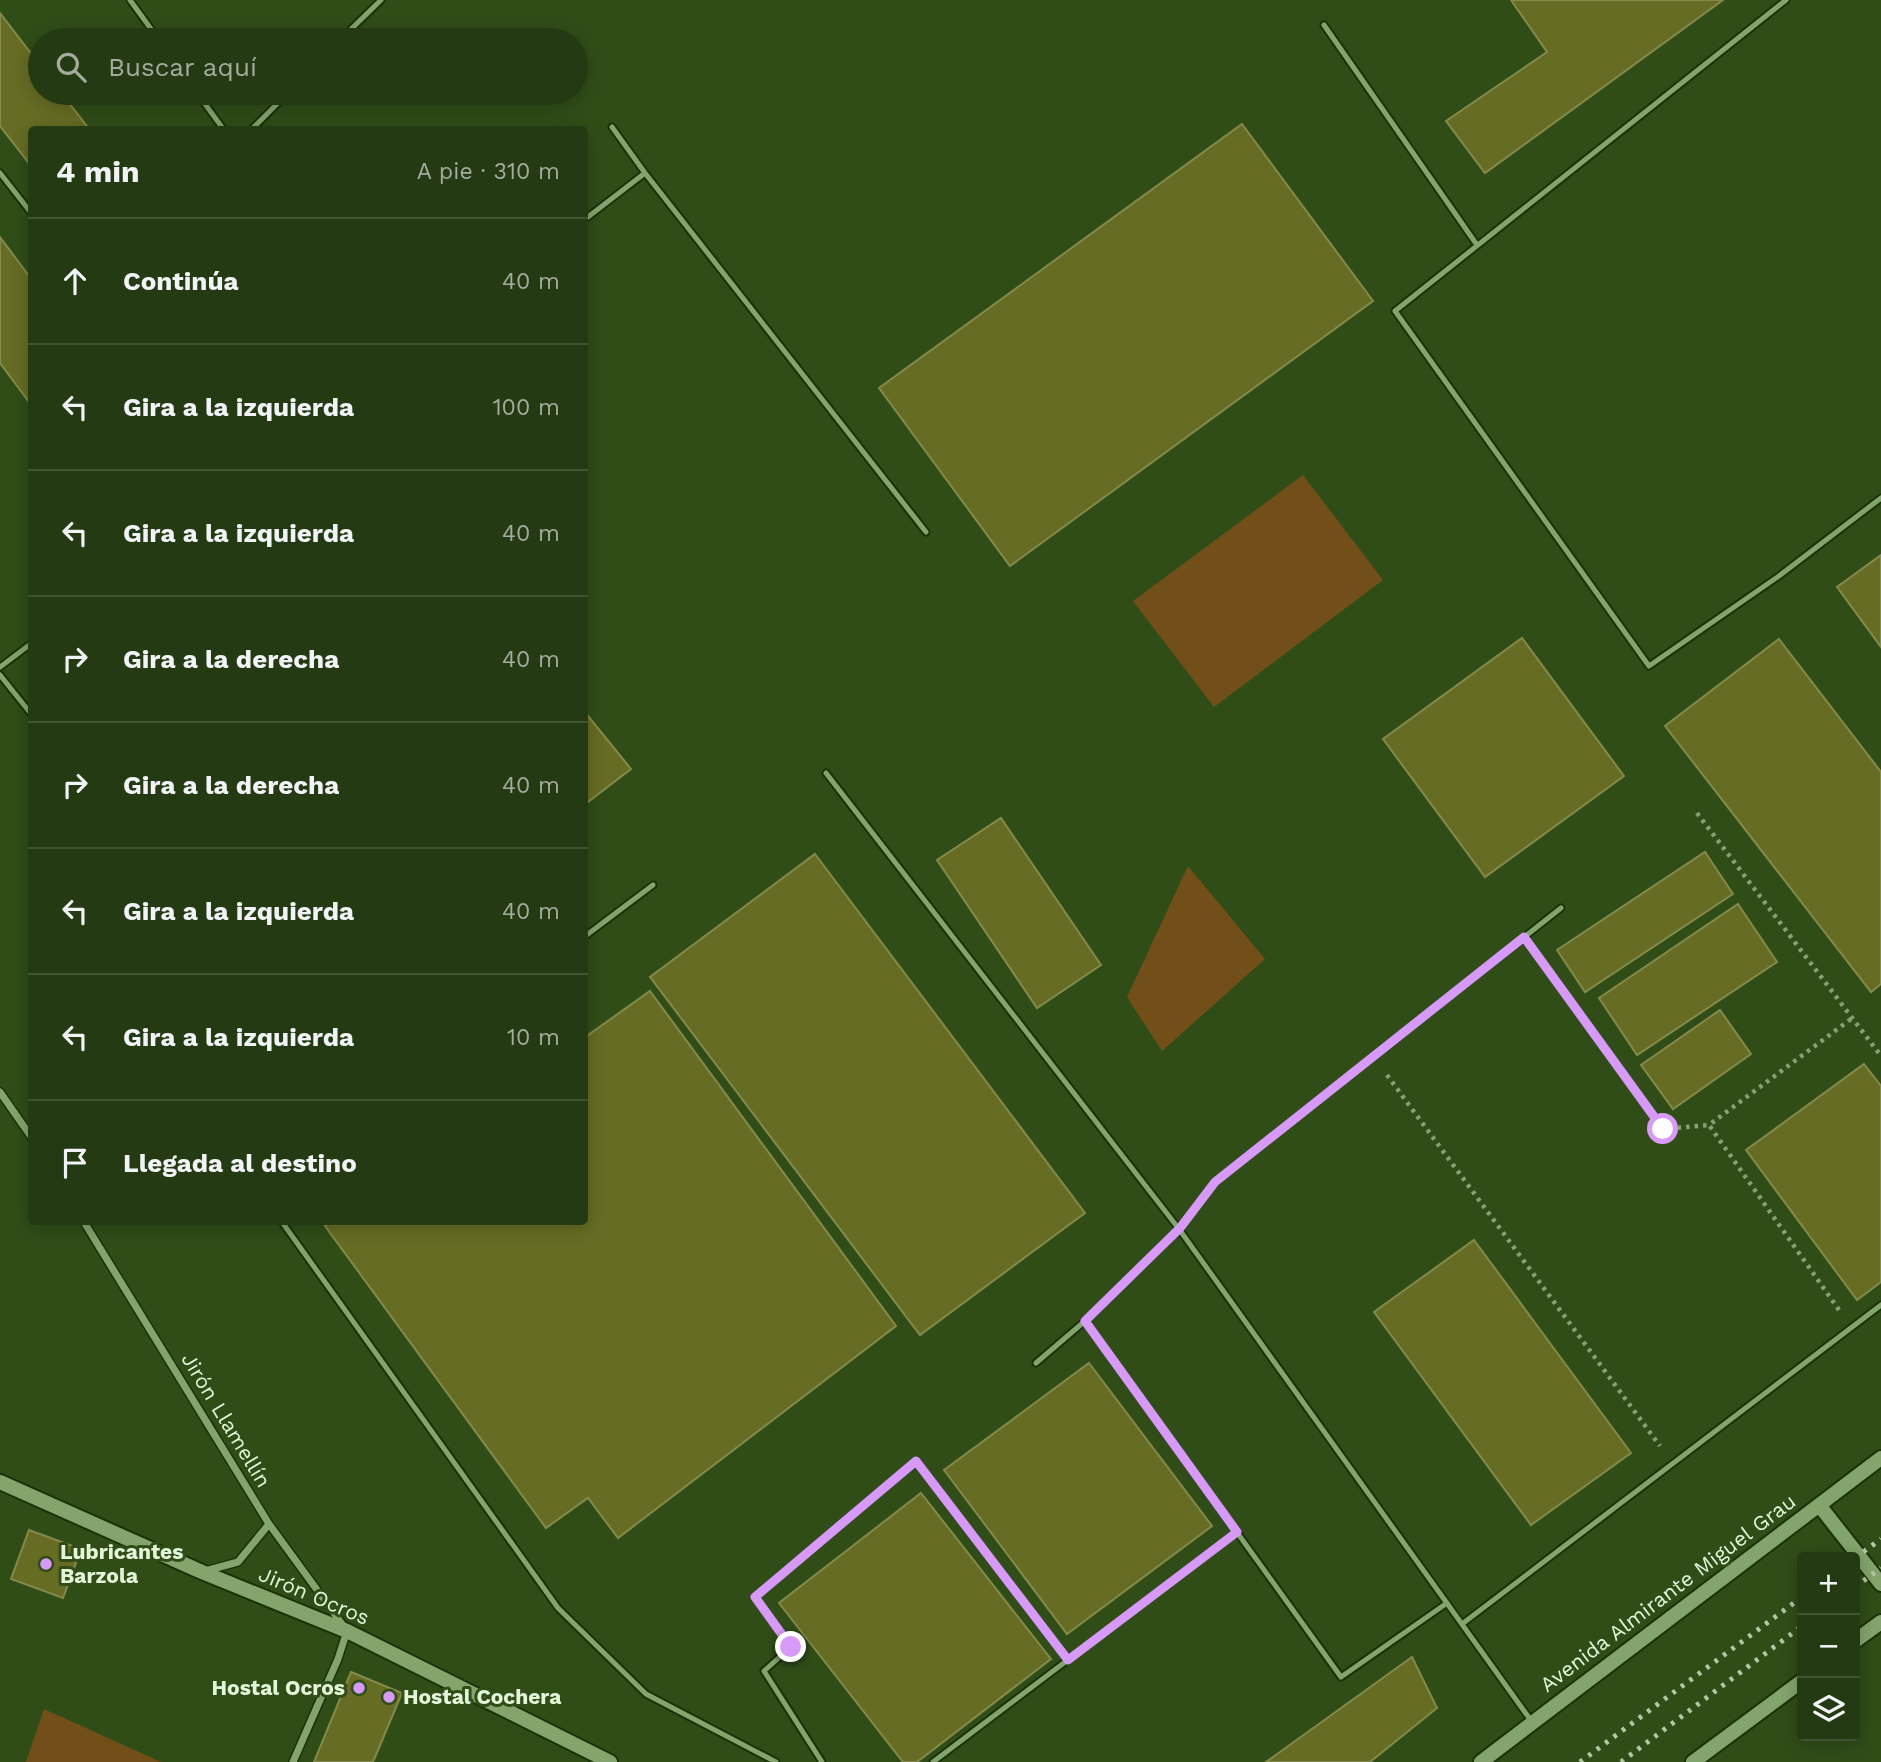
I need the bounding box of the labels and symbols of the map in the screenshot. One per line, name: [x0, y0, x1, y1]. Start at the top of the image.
route start: [1647, 1113, 1678, 1144]
street label: Jirón Llamellín: [176, 1348, 276, 1492]
street label: Avenida Almirante Miguel Grau: [1535, 1488, 1800, 1697]
place label: Lubricantes Barzola: [60, 1539, 183, 1588]
marker: Lubricantes Barzola: [38, 1556, 54, 1572]
street label: Jirón Ocros: [255, 1561, 373, 1630]
route end: [775, 1631, 806, 1662]
place label: Hostal Ocros: [212, 1675, 345, 1700]
marker: Hostal Ocros: [351, 1680, 367, 1696]
place label: Hostal Cochera: [403, 1684, 562, 1709]
marker: Hostal Cochera: [381, 1689, 397, 1705]

